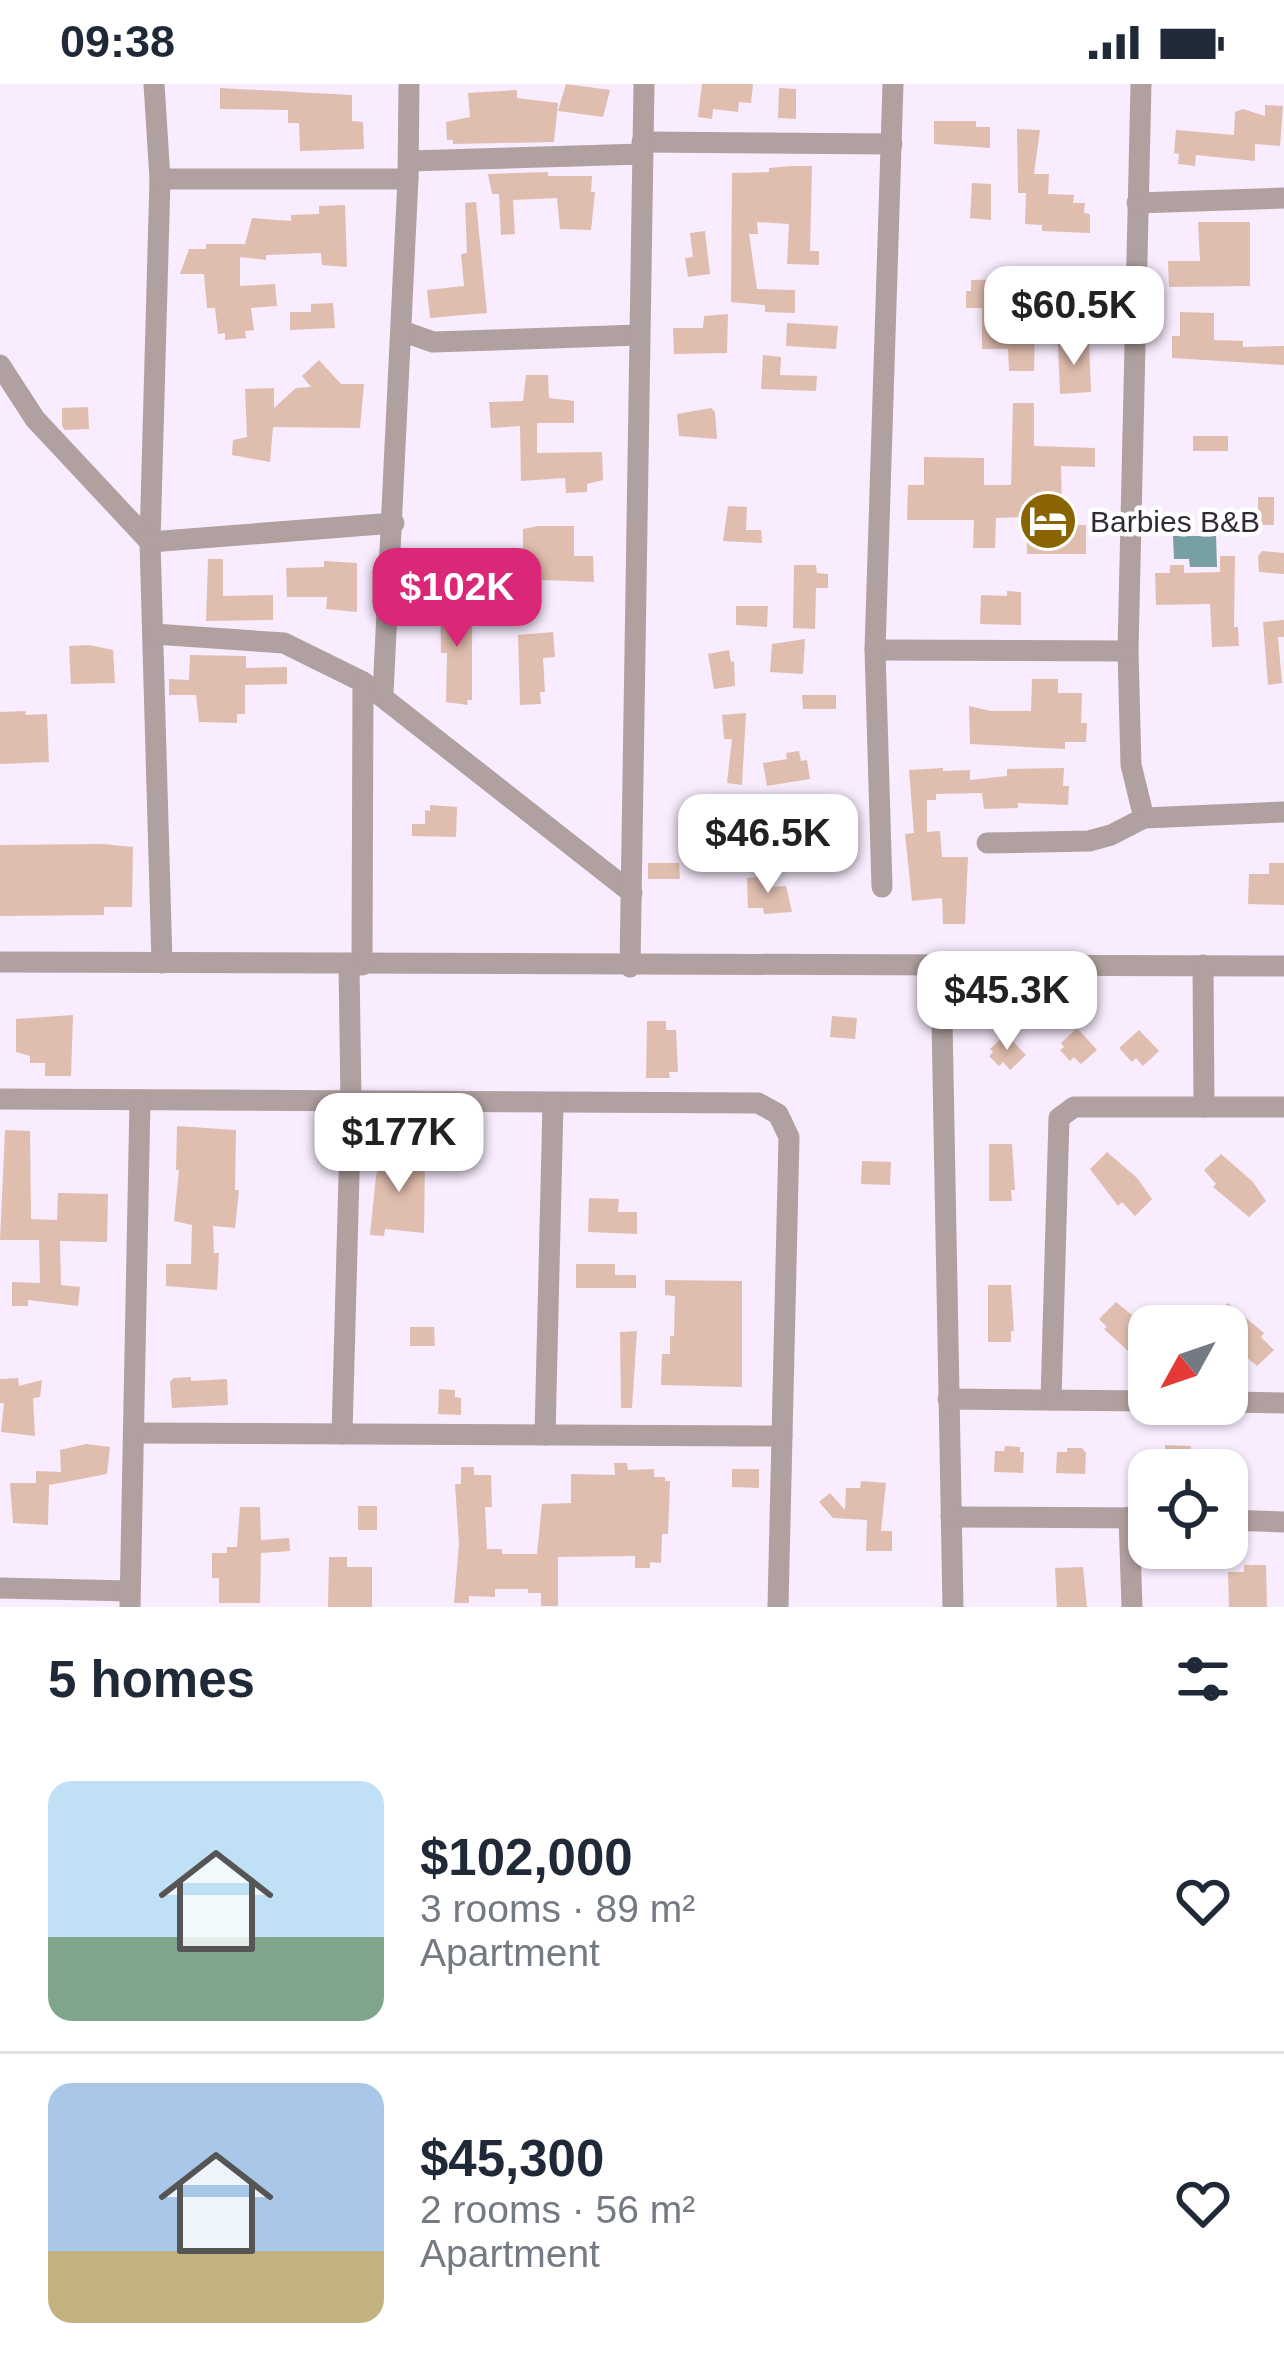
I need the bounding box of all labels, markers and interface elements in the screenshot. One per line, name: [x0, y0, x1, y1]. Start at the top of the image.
text: 09:38: [60, 16, 175, 67]
pin: $60.5K: [976, 266, 1172, 368]
text: $60.5K: [1011, 283, 1137, 326]
hotel icon: Barbies B&B: [1017, 490, 1079, 552]
place label: Barbies B&B: [1090, 505, 1260, 538]
pin: $102K: [373, 548, 541, 650]
text: $102K: [400, 565, 514, 608]
pin: $46.5K: [670, 794, 866, 896]
text: $46.5K: [705, 811, 831, 854]
pin: $45.3K: [909, 951, 1105, 1053]
text: $45.3K: [944, 968, 1070, 1011]
pin: $177K: [315, 1093, 483, 1195]
text: $177K: [342, 1110, 456, 1153]
north arrow: [1128, 1305, 1248, 1425]
map controls: [1128, 1305, 1248, 1569]
button: locate: [1128, 1449, 1248, 1569]
icon: filters: [1170, 1646, 1236, 1712]
text: 5 homes: [48, 1651, 255, 1708]
icon: home: [144, 1829, 288, 1973]
text: $102,000: [420, 1829, 633, 1886]
icon: heart: [1170, 1868, 1236, 1934]
text: 3 rooms · 89 m²: [420, 1887, 695, 1930]
text: Apartment: [420, 1931, 600, 1974]
text: $45,300: [420, 2130, 604, 2187]
icon: home: [144, 2131, 288, 2275]
icon: heart: [1170, 2170, 1236, 2236]
text: 2 rooms · 56 m²: [420, 2188, 695, 2231]
text: Apartment: [420, 2232, 600, 2275]

